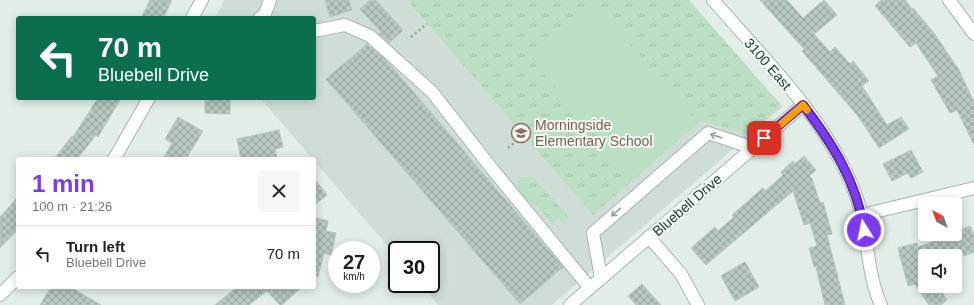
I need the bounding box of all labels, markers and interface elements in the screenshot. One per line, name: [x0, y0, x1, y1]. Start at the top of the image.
icon: left: [32, 32, 84, 84]
text: 70 m: [98, 32, 162, 63]
street label: 3100 East: [741, 35, 795, 93]
text: Bluebell Drive: [98, 65, 209, 85]
place label: Morningside Elementary School: [535, 117, 653, 149]
pin: [747, 121, 781, 155]
school or university icon: Morningside Elementary School: [510, 122, 532, 144]
icon: arrive: [753, 127, 775, 149]
one-way arrow: [710, 132, 723, 139]
text: 1 min: [32, 170, 95, 197]
button: close: [258, 170, 300, 212]
street label: Bluebell Drive: [649, 170, 725, 239]
north arrow: [918, 197, 962, 241]
map controls: [918, 197, 962, 293]
text: 100 m · 21:26: [32, 199, 112, 214]
one-way arrow: [611, 208, 622, 217]
position arrow: [843, 209, 885, 251]
text: Turn left: [66, 238, 125, 255]
speed limit sign: 30: [388, 241, 440, 293]
icon: left: [32, 243, 54, 265]
text: 70 m: [267, 245, 300, 262]
button: sound: [918, 249, 962, 293]
text: 27: [343, 251, 365, 273]
text: Bluebell Drive: [66, 255, 146, 270]
text: km/h: [343, 271, 365, 282]

